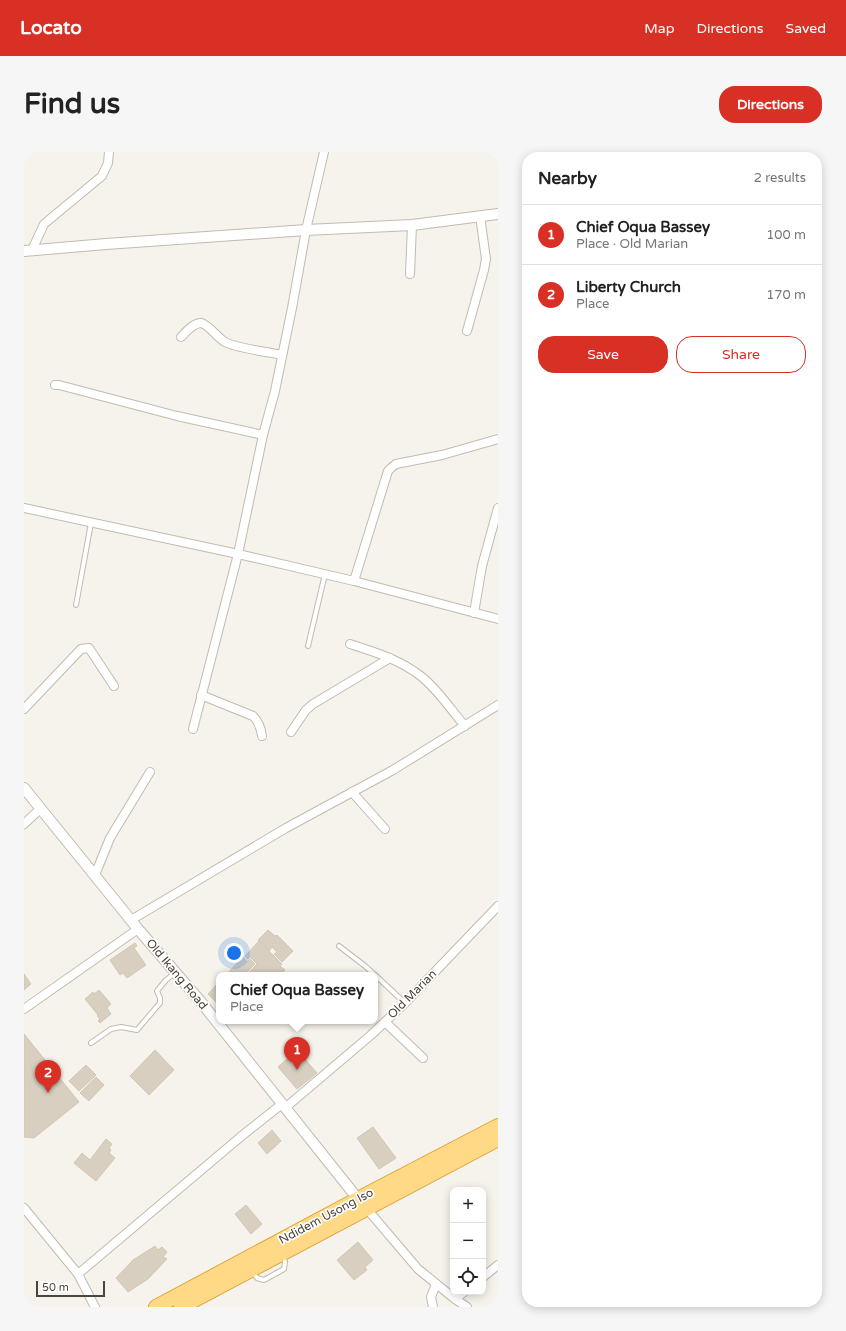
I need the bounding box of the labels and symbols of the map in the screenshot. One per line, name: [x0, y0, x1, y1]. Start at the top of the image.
street label: Old Ikang Road: [143, 936, 211, 1012]
your location: [224, 943, 244, 963]
street label: Old Marian: [385, 967, 439, 1021]
pin: 1: [284, 1037, 310, 1070]
pin: 2: [35, 1060, 61, 1093]
street label: Ndidem Usong Iso: [276, 1185, 376, 1247]
scale bar: [36, 1279, 105, 1298]

